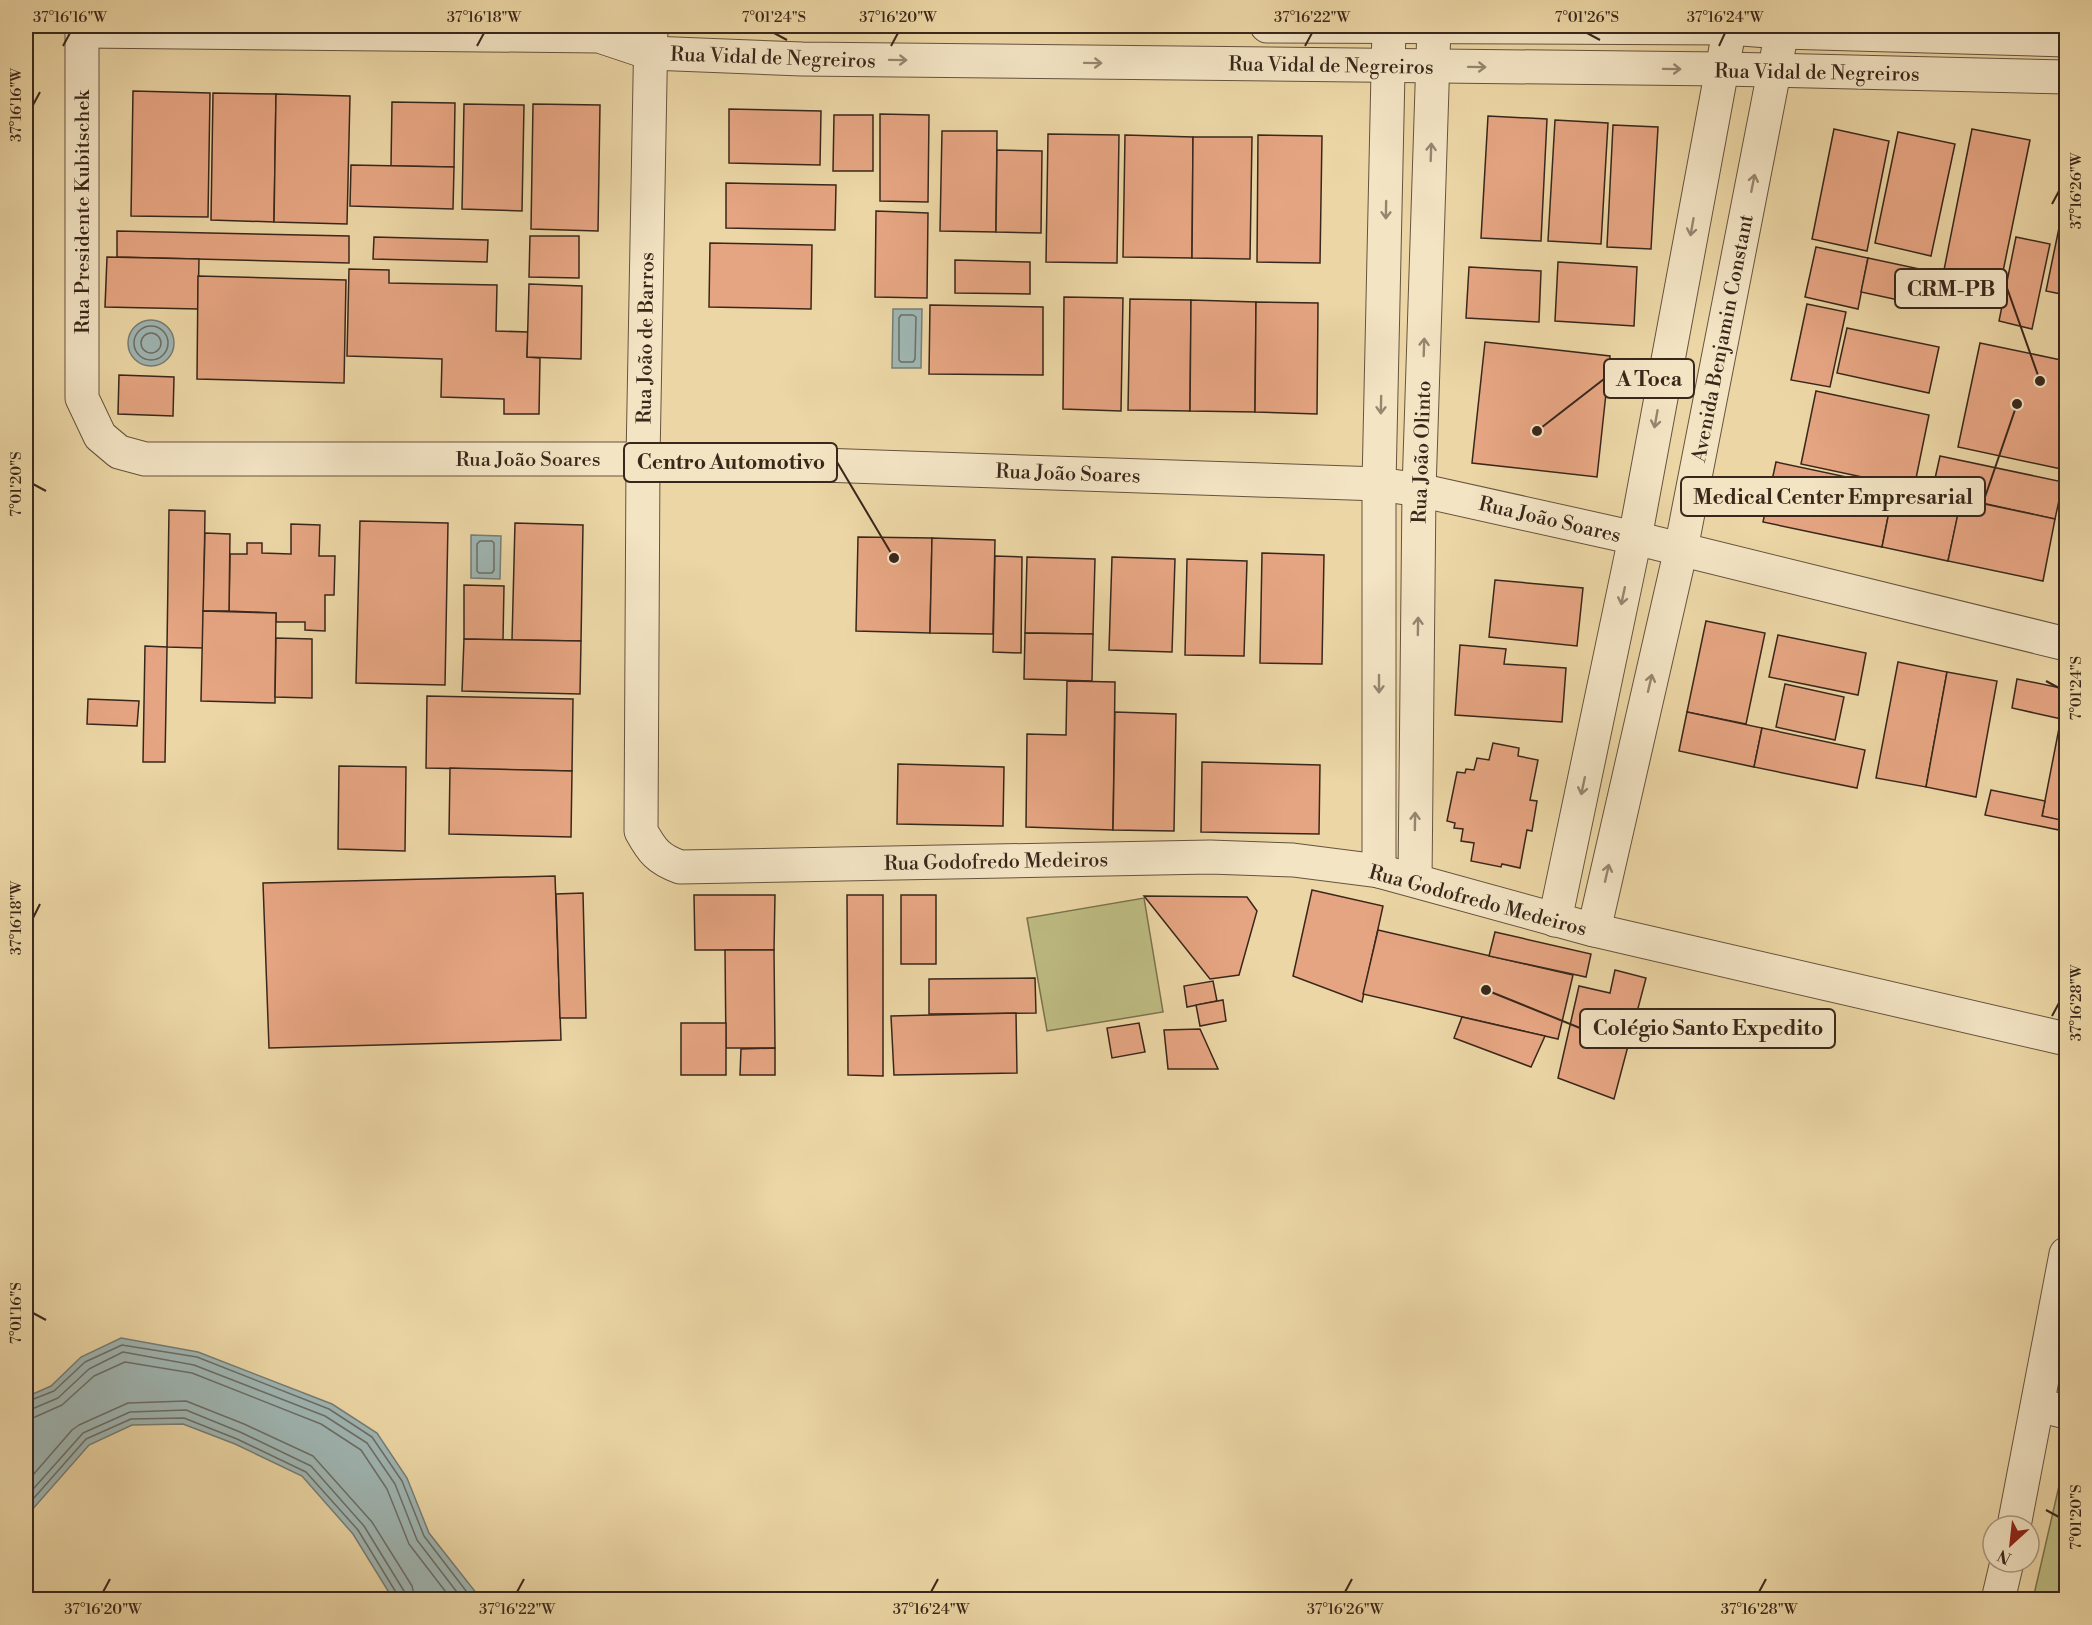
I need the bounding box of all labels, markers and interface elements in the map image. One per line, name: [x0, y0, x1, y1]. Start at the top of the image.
text: 37°16'16"W: [33, 8, 107, 27]
text: 37°16'18"W: [447, 8, 522, 27]
text: 7°01'24"S: [742, 8, 806, 27]
text: 37°16'20"W: [859, 8, 937, 27]
text: 37°16'22"W: [1274, 8, 1350, 27]
text: 7°01'26"S: [1555, 8, 1619, 27]
text: 37°16'24"W: [1687, 8, 1764, 27]
street label: Rua Vidal de Negreiros: [670, 42, 876, 75]
street label: Rua Vidal de Negreiros: [1228, 52, 1434, 81]
one-way arrow: [887, 54, 907, 66]
one-way arrow: [1082, 57, 1102, 68]
street label: Rua Vidal de Negreiros: [1714, 59, 1920, 88]
one-way arrow: [1466, 61, 1486, 73]
one-way arrow: [1661, 63, 1681, 75]
text: 37°16'16"W: [7, 68, 26, 142]
street label: Rua Presidente Kubitschek: [71, 88, 96, 334]
one-way arrow: [1425, 143, 1437, 163]
text: 37°16'26"W: [2067, 152, 2086, 229]
one-way arrow: [1748, 173, 1759, 193]
one-way arrow: [1380, 199, 1392, 219]
street label: Avenida Benjamin Constant: [1687, 212, 1760, 465]
one-way arrow: [1686, 217, 1697, 237]
street label: Rua João de Barros: [633, 252, 660, 424]
callout: CRM-PB: [1895, 269, 2007, 308]
text: CRM-PB: [1907, 277, 1995, 303]
one-way arrow: [1419, 338, 1430, 358]
callout: A Toca: [1604, 359, 1694, 398]
text: A Toca: [1615, 367, 1683, 393]
street label: Rua João Olinto: [1408, 380, 1437, 524]
one-way arrow: [1375, 394, 1387, 414]
one-way arrow: [1651, 409, 1662, 429]
callout: Centro Automotivo: [624, 443, 837, 482]
street label: Rua João Soares: [456, 448, 600, 473]
text: Centro Automotivo: [637, 450, 825, 476]
text: 7°01'20"S: [7, 451, 26, 517]
street label: Rua João Soares: [995, 459, 1141, 490]
callout: Medical Center Empresarial: [1681, 477, 1985, 516]
text: Medical Center Empresarial: [1693, 485, 1973, 511]
street label: Rua João Soares: [1476, 492, 1623, 549]
one-way arrow: [1616, 586, 1628, 605]
one-way arrow: [1412, 617, 1424, 637]
text: 7°01'24"S: [2067, 656, 2086, 720]
one-way arrow: [1373, 673, 1385, 693]
one-way arrow: [1645, 674, 1657, 693]
one-way arrow: [1577, 776, 1588, 796]
one-way arrow: [1409, 812, 1421, 832]
street label: Rua Godofredo Medeiros: [884, 848, 1108, 877]
street label: Rua Godofredo Medeiros: [1366, 860, 1589, 943]
one-way arrow: [1601, 864, 1613, 883]
text: 37°16'18"W: [7, 880, 26, 955]
text: 37°16'28"W: [2067, 964, 2086, 1041]
callout: Colégio Santo Expedito: [1580, 1009, 1835, 1048]
text: Colégio Santo Expedito: [1593, 1016, 1823, 1042]
text: 7°01'16"S: [7, 1282, 26, 1344]
text: 7°01'20"S: [2067, 1484, 2086, 1550]
north arrow: [1981, 1514, 2041, 1574]
text: N: [1994, 1545, 2015, 1568]
text: 37°16'20"W: [64, 1600, 142, 1619]
text: 37°16'22"W: [479, 1600, 555, 1619]
text: 37°16'24"W: [893, 1600, 970, 1619]
text: 37°16'26"W: [1307, 1600, 1384, 1619]
text: 37°16'28"W: [1721, 1600, 1798, 1619]

